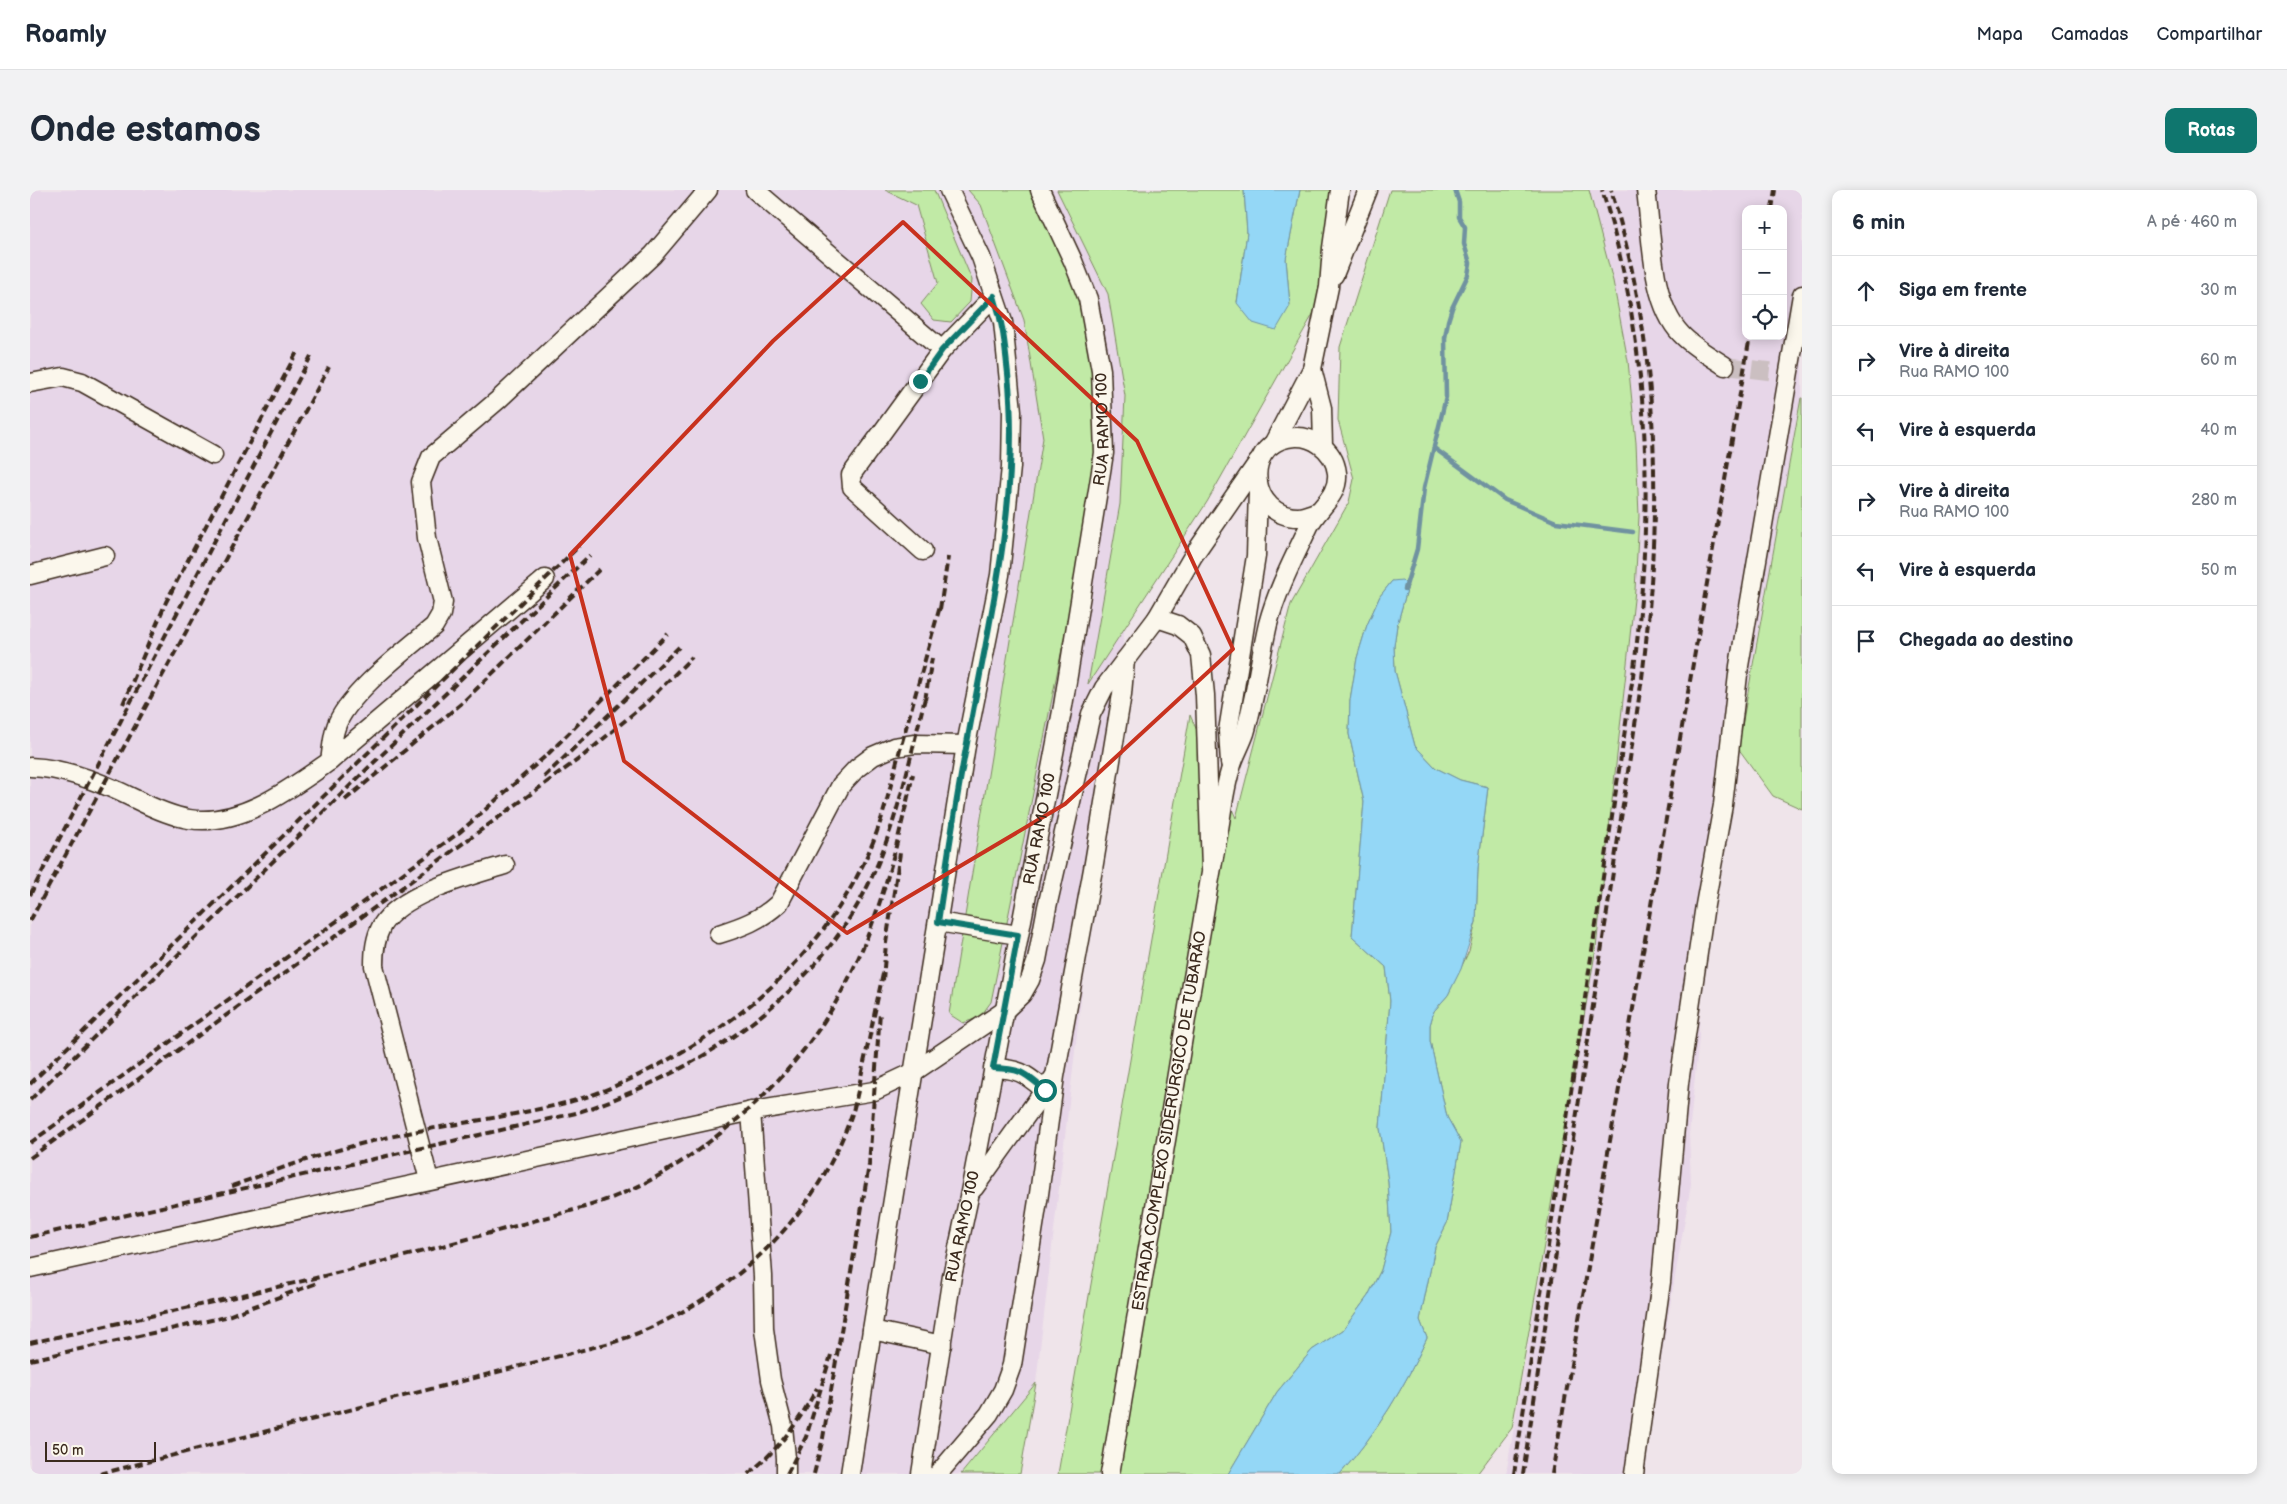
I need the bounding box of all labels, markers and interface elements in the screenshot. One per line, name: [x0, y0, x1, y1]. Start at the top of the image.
text: Roamly: [25, 20, 106, 49]
text: Mapa: [1977, 24, 2023, 45]
text: Camadas: [2051, 24, 2128, 45]
text: Compartilhar: [2156, 24, 2262, 45]
button: Rotas: [2165, 108, 2257, 153]
text: Onde estamos: [30, 109, 261, 152]
map controls: [1742, 205, 1787, 340]
button: +: [1742, 205, 1787, 250]
text: 6 min: [1852, 210, 1905, 235]
text: A pé · 460 m: [2147, 213, 2237, 232]
button: −: [1742, 250, 1787, 295]
icon: ahead: [1852, 277, 1880, 305]
text: Siga em frente: [1899, 279, 2027, 302]
text: 30 m: [2200, 281, 2237, 300]
button: locate: [1742, 295, 1787, 340]
text: Vire à direita: [1899, 340, 2010, 363]
icon: right: [1852, 347, 1880, 375]
text: 60 m: [2200, 351, 2237, 370]
text: Rua RAMO 100: [1899, 363, 2009, 382]
route end: [909, 370, 932, 393]
street label: RUA RAMO 100: [1089, 372, 1114, 487]
icon: left: [1852, 417, 1880, 445]
text: Vire à esquerda: [1899, 419, 2036, 442]
text: 40 m: [2200, 421, 2237, 440]
text: Vire à direita: [1899, 480, 2010, 503]
icon: right: [1852, 487, 1880, 515]
text: 280 m: [2191, 491, 2237, 510]
text: Rua RAMO 100: [1899, 503, 2009, 522]
icon: left: [1852, 557, 1880, 585]
text: Vire à esquerda: [1899, 559, 2036, 582]
text: 50 m: [2201, 561, 2237, 580]
icon: arrive: [1852, 627, 1880, 655]
text: Chegada ao destino: [1899, 629, 2073, 652]
street label: RUA RAMO 100: [1019, 771, 1059, 886]
street label: ESTRADA COMPLEXO SIDERÚRGICO DE TUBARÃO: [1128, 929, 1210, 1312]
route start: [1034, 1079, 1057, 1102]
street label: RUA RAMO 100: [942, 1169, 983, 1283]
scale bar: [45, 1439, 156, 1462]
text: 50 m: [52, 1442, 84, 1459]

